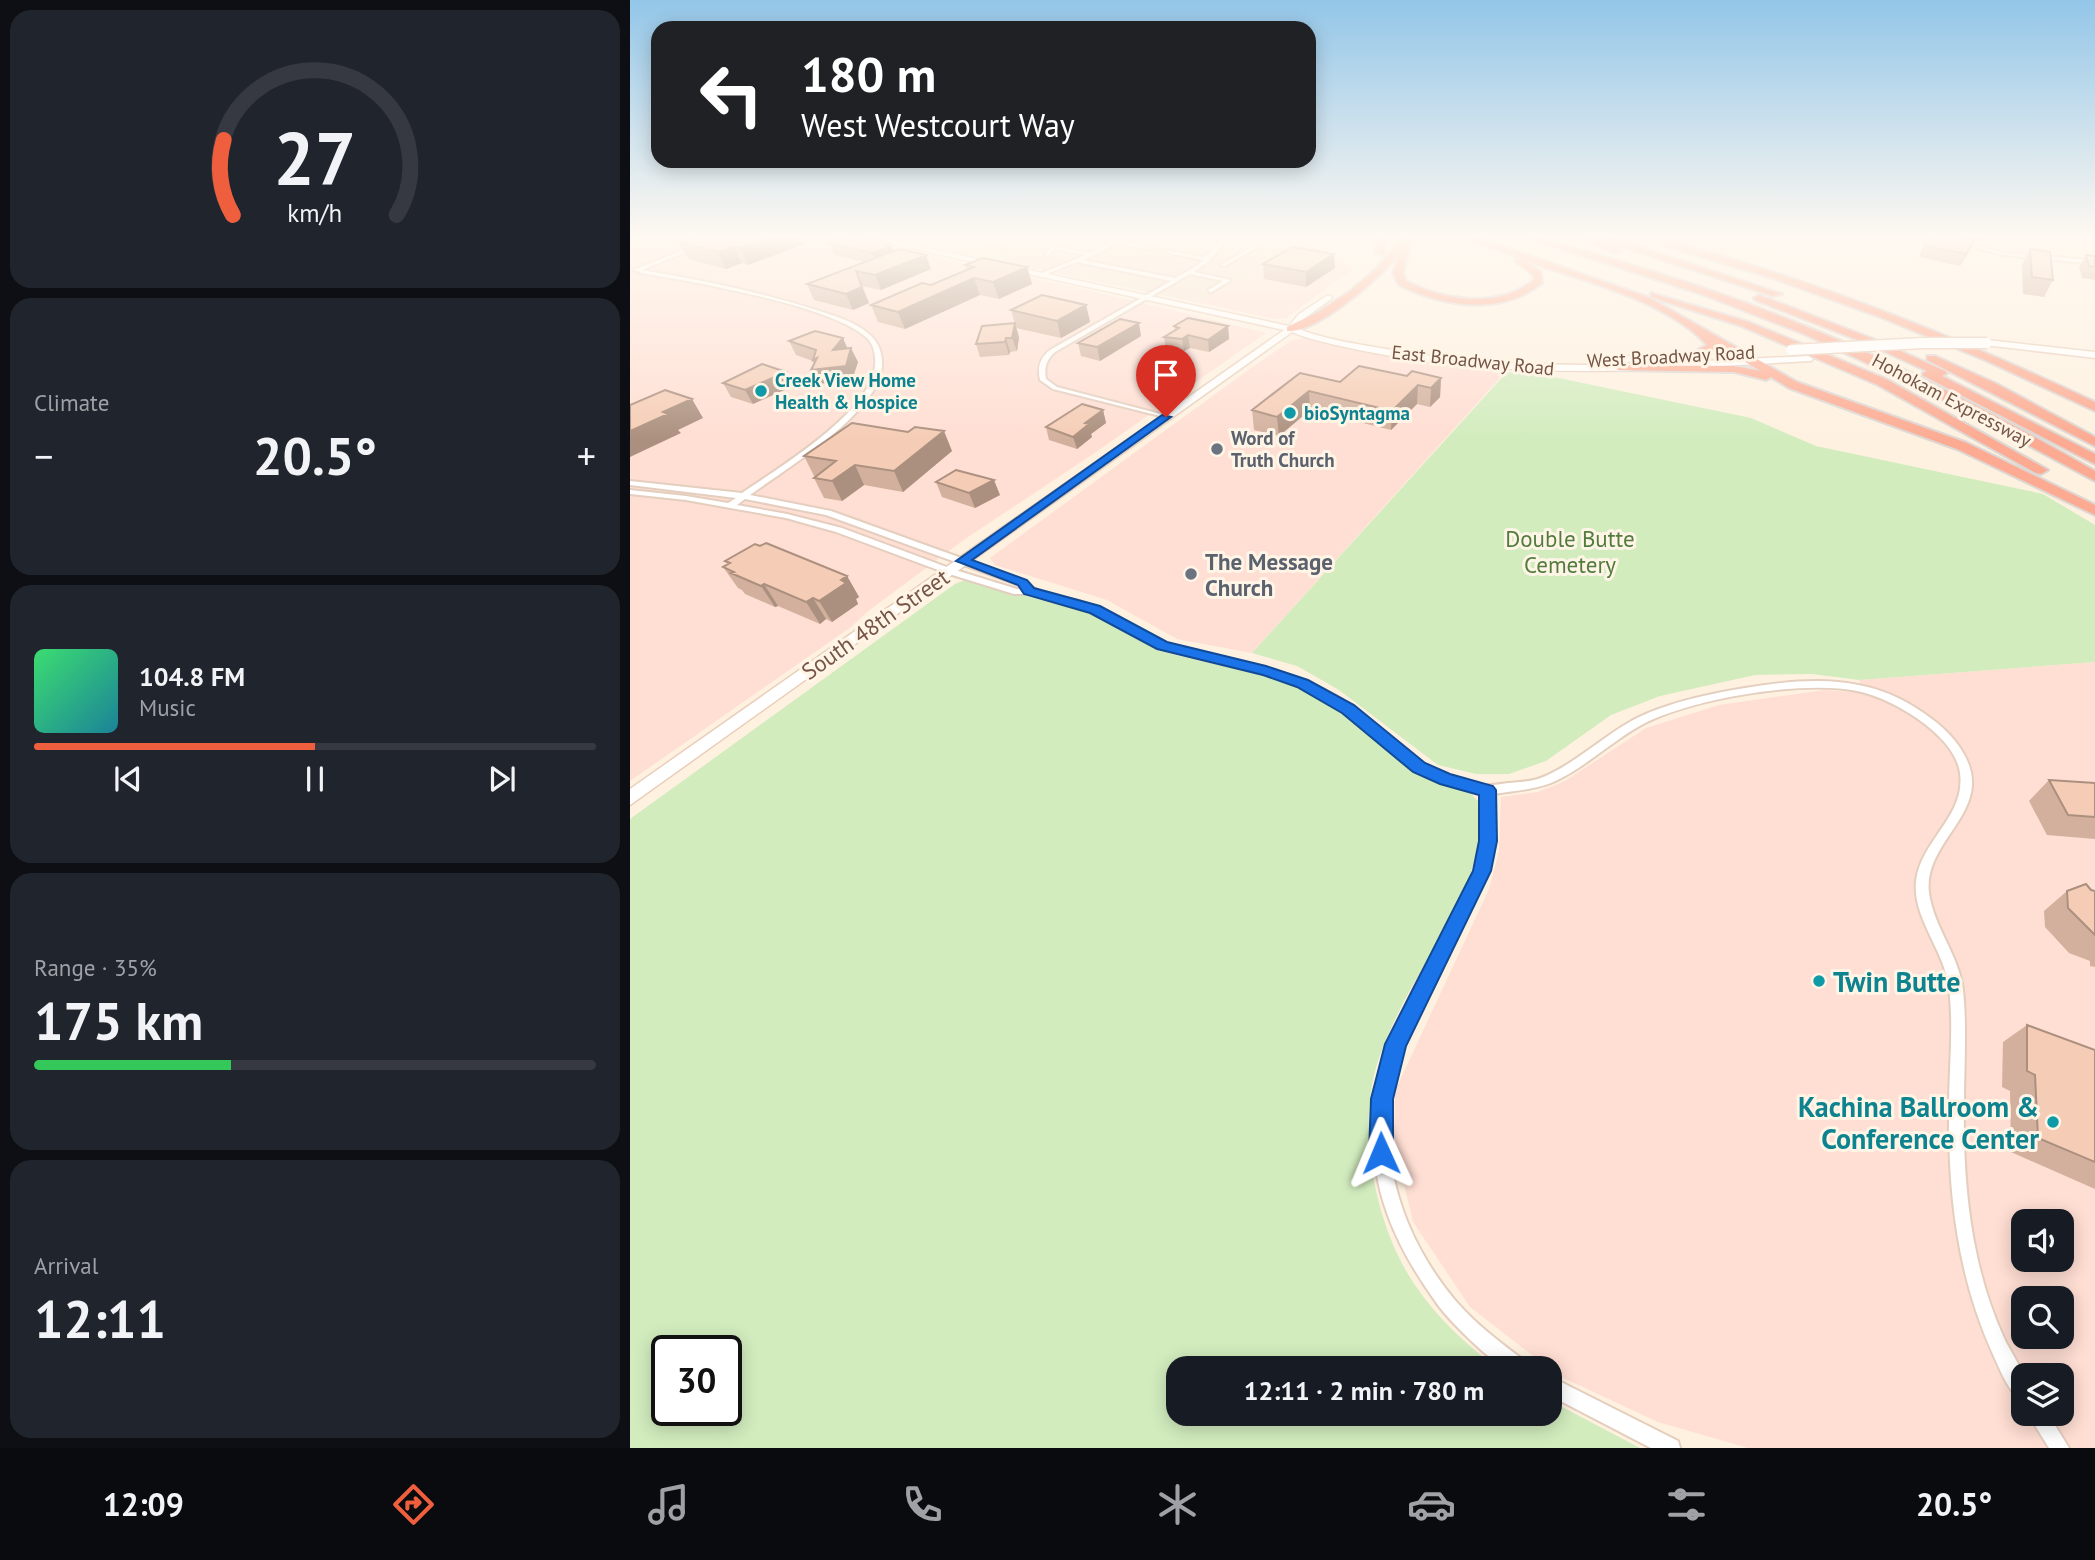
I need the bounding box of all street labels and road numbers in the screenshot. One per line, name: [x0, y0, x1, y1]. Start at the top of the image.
street label: East Broadway Road: [1391, 340, 1555, 380]
street label: West Broadway Road: [1586, 340, 1756, 372]
street label: Hohokam Expressway: [1868, 348, 2036, 452]
street label: South 48th Street: [796, 562, 955, 686]

